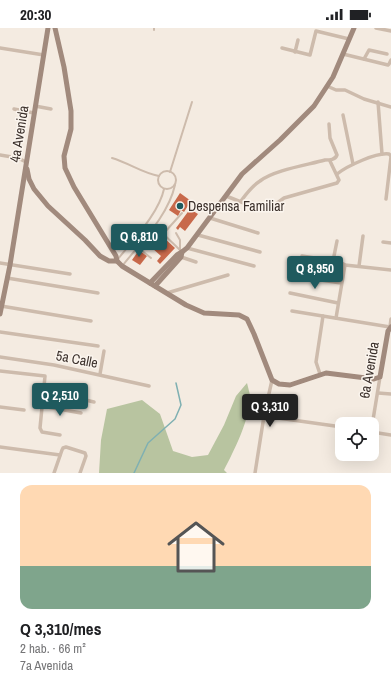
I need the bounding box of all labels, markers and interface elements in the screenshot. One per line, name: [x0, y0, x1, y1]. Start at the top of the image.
text: 20:30: [20, 4, 51, 25]
street label: 4a Avenida: [6, 104, 32, 164]
place label: Despensa Familiar: [188, 197, 285, 215]
marker: Despensa Familiar: [175, 201, 185, 211]
pin: Q 6,810: [102, 224, 176, 258]
text: Q 6,810: [120, 228, 158, 245]
pin: Q 8,950: [278, 256, 352, 290]
text: Q 8,950: [296, 260, 334, 277]
street label: 6a Avenida: [355, 340, 383, 400]
street label: 5a Calle: [55, 346, 99, 372]
pin: Q 2,510: [23, 383, 97, 417]
text: Q 2,510: [41, 387, 79, 404]
pin: Q 3,310: [233, 394, 307, 428]
text: Q 3,310: [251, 398, 289, 415]
map controls: [335, 417, 379, 461]
button: locate: [335, 417, 379, 461]
icon: home: [160, 511, 232, 583]
text: Q 3,310/mes: [20, 617, 101, 640]
text: 2 hab. · 66 m²: [20, 640, 86, 657]
text: 7a Avenida: [20, 657, 73, 674]

